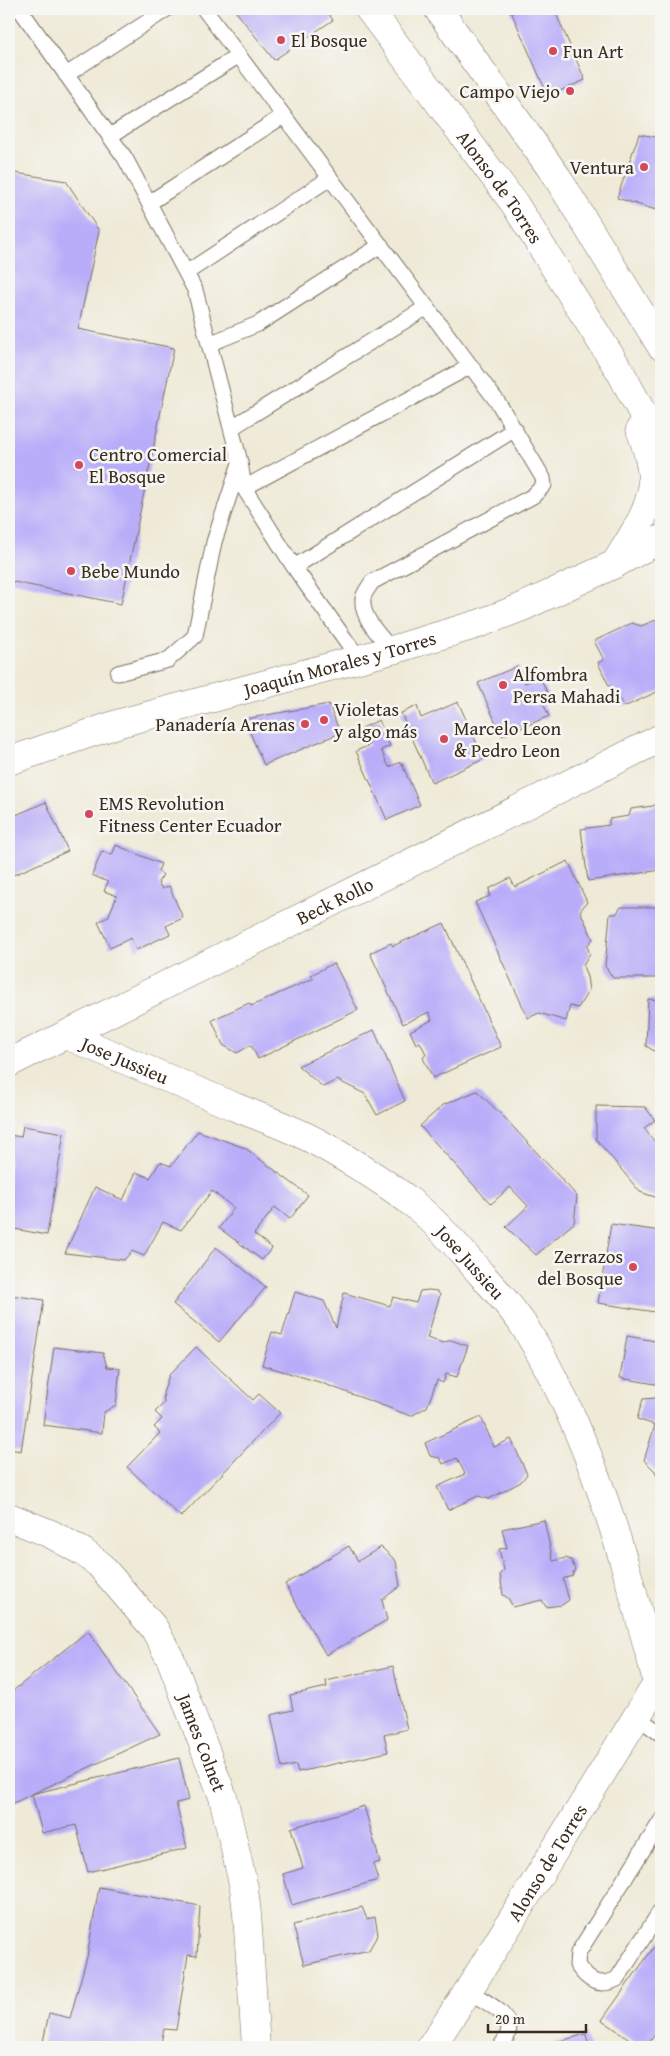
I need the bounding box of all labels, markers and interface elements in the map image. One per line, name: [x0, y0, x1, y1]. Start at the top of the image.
place label: El Bosque: [291, 26, 367, 54]
marker: El Bosque: [275, 34, 287, 46]
place label: Fun Art: [563, 37, 624, 65]
marker: Fun Art: [547, 45, 559, 57]
place label: Campo Viejo: [460, 77, 560, 105]
marker: Campo Viejo: [564, 85, 576, 97]
street label: Alonso de Torres: [450, 124, 550, 249]
place label: Ventura: [569, 153, 634, 181]
marker: Ventura: [638, 161, 650, 173]
place label: Centro Comercial El Bosque: [89, 440, 227, 490]
marker: Centro Comercial El Bosque: [73, 459, 85, 471]
place label: Bebe Mundo: [81, 557, 180, 585]
marker: Bebe Mundo: [65, 565, 77, 577]
street label: Joaquín Morales y Torres: [239, 624, 439, 704]
place label: Alfombra Persa Mahadi: [513, 660, 620, 710]
marker: Alfombra Persa Mahadi: [497, 679, 509, 691]
place label: Violetas y algo más: [333, 695, 417, 745]
place label: Panadería Arenas: [156, 710, 295, 738]
marker: Violetas y algo más: [318, 714, 330, 726]
place label: Marcelo Leon & Pedro Leon: [454, 714, 562, 764]
marker: Panadería Arenas: [299, 718, 311, 730]
marker: Marcelo Leon & Pedro Leon: [438, 733, 450, 745]
place label: EMS Revolution Fitness Center Ecuador: [99, 789, 282, 839]
marker: EMS Revolution Fitness Center Ecuador: [83, 808, 95, 820]
street label: Beck Rollo: [292, 870, 378, 932]
street label: Jose Jussieu: [75, 1028, 174, 1091]
street label: Jose Jussieu: [428, 1216, 512, 1306]
place label: Zerrazos del Bosque: [537, 1242, 623, 1292]
marker: Zerrazos del Bosque: [627, 1261, 639, 1273]
street label: James Colnet: [170, 1688, 234, 1796]
street label: Alonso de Torres: [500, 1798, 594, 1927]
scale bar: [488, 2001, 585, 2033]
text: 20 m: [495, 2008, 526, 2029]

